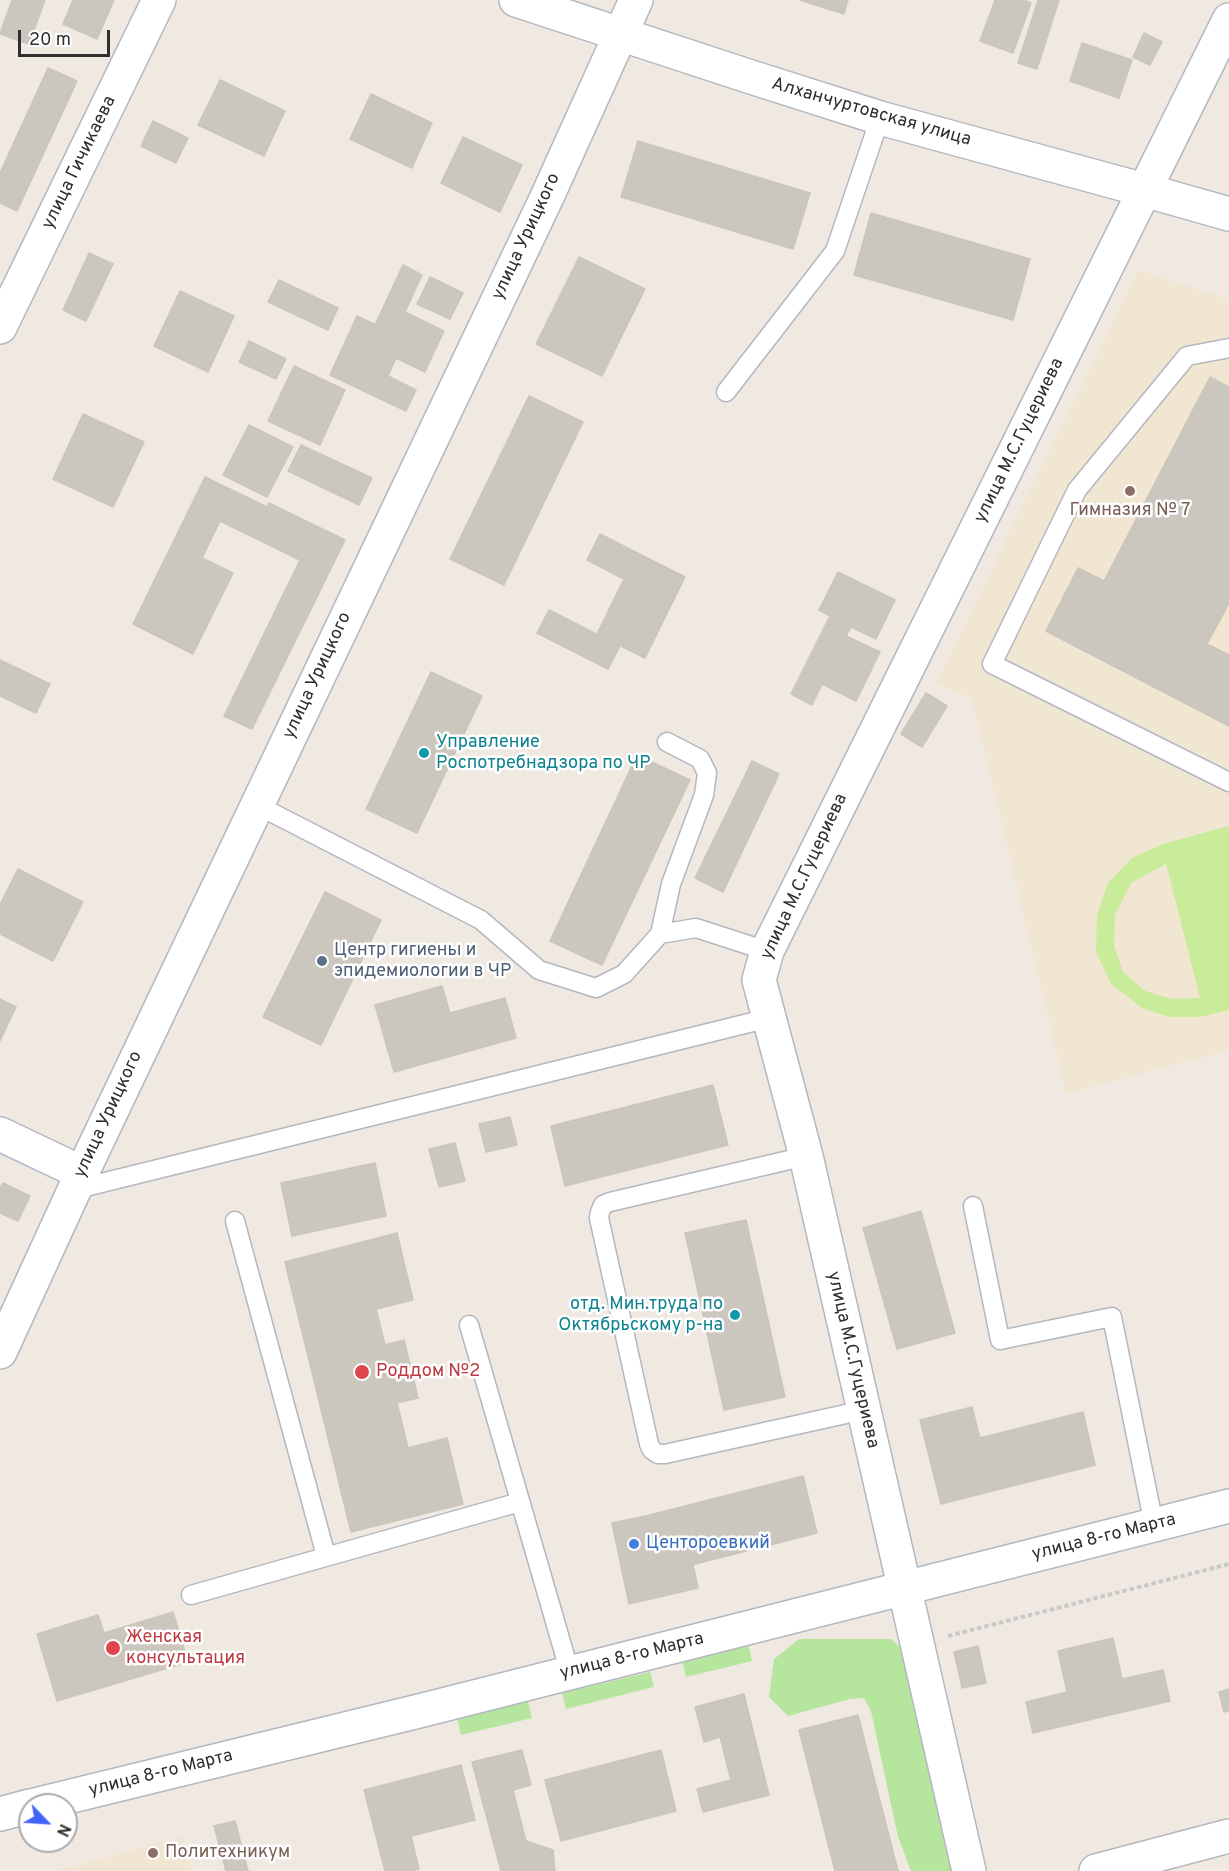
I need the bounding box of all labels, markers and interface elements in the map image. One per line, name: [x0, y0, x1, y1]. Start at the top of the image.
scale bar: [21, 18, 112, 56]
text: 20 m: [29, 29, 71, 52]
street label: Алханчуртовская улица: [769, 74, 973, 152]
street label: улица Гичикаева: [38, 93, 122, 233]
street label: улица Урицкого: [488, 170, 566, 304]
street label: улица М.С.Гуцериева: [971, 355, 1069, 527]
marker: Гимназия № 7: [1123, 484, 1137, 498]
place label: Гимназия № 7: [1070, 500, 1190, 522]
street label: улица Урицкого: [279, 609, 357, 743]
place label: Управление Роспотребнадзора по ЧР: [436, 732, 651, 774]
marker: Управление Роспотребнадзора по ЧР: [417, 746, 431, 760]
street label: улица М.С.Гуцериева: [757, 791, 853, 963]
place label: Центр гигиены и эпидемиологии в ЧР: [334, 940, 511, 982]
marker: Центр гигиены и эпидемиологии в ЧР: [315, 954, 329, 968]
street label: улица Урицкого: [70, 1048, 148, 1182]
street label: улица М.С.Гуцериева: [821, 1269, 883, 1451]
place label: отд. Мин.труда по Октябрьскому р-на: [558, 1294, 723, 1336]
marker: отд. Мин.труда по Октябрьскому р-на: [728, 1308, 742, 1322]
place label: Роддом №2: [376, 1361, 480, 1383]
marker: Роддом №2: [353, 1363, 371, 1381]
street label: улица 8-го Марта: [1030, 1510, 1178, 1566]
place label: Центороевкий: [646, 1533, 770, 1555]
marker: Центороевкий: [627, 1537, 641, 1551]
place label: Женская консультация: [126, 1627, 245, 1670]
street label: улица 8-го Марта: [558, 1629, 706, 1685]
marker: Женская консультация: [104, 1639, 122, 1657]
street label: улица 8-го Марта: [87, 1746, 235, 1802]
north arrow: [18, 1793, 78, 1853]
text: N: [51, 1820, 74, 1839]
place label: Политехникум: [165, 1842, 290, 1864]
marker: Политехникум: [146, 1846, 160, 1860]

